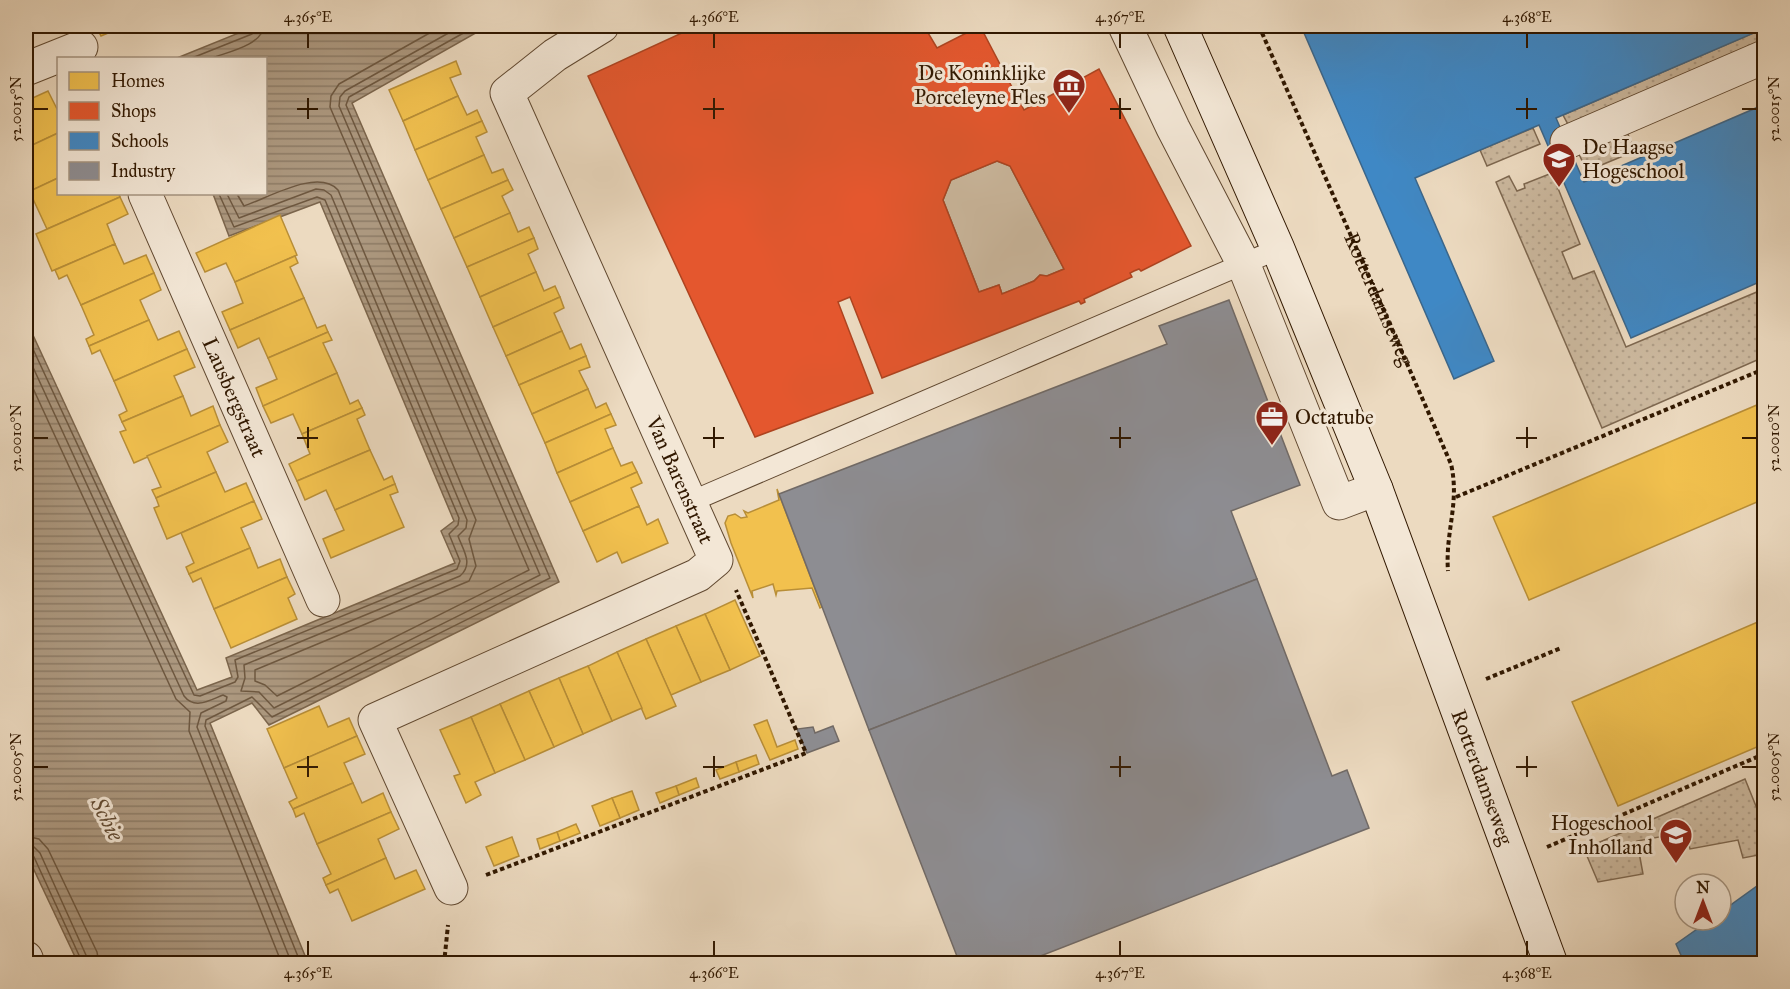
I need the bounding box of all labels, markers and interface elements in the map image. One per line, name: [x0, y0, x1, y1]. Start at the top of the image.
text: 4.365°E: [284, 8, 333, 26]
text: 4.366°E: [689, 8, 739, 26]
text: 4.367°E: [1095, 8, 1145, 26]
text: 4.368°E: [1502, 8, 1552, 26]
legend: [57, 57, 267, 195]
place label: De Koninklijke Porceleyne Fles: [914, 60, 1046, 110]
museum icon: De Koninklijke Porceleyne Fles: [1051, 67, 1087, 114]
text: Homes: [111, 70, 165, 92]
text: 52.0015°N: [7, 76, 25, 142]
text: 52.0015°N: [1765, 76, 1783, 142]
text: Shops: [111, 100, 156, 122]
text: Schools: [111, 130, 169, 152]
place label: De Haagse Hogeschool: [1582, 134, 1685, 184]
school or university icon: De Haagse Hogeschool: [1541, 141, 1577, 188]
text: Industry: [111, 160, 176, 182]
street label: Rotterdamseweg: [1338, 229, 1419, 370]
street label: Lausbergstraat: [197, 333, 272, 462]
office icon: Octatube: [1254, 399, 1290, 446]
text: 52.0010°N: [7, 404, 25, 472]
place label: Octatube: [1295, 404, 1374, 430]
text: 52.0010°N: [1765, 404, 1783, 472]
street label: Van Barenstraat: [640, 411, 720, 548]
street label: Rotterdamseweg: [1445, 706, 1519, 849]
text: 52.0005°N: [7, 732, 25, 802]
text: 52.0005°N: [1765, 732, 1783, 802]
water label: Schie: [84, 792, 130, 846]
place label: Hogeschool Inholland: [1551, 810, 1653, 860]
school or university icon: Hogeschool Inholland: [1658, 817, 1694, 864]
north arrow: [1673, 872, 1733, 932]
text: N: [1696, 878, 1710, 897]
text: 4.365°E: [284, 964, 333, 982]
text: 4.366°E: [689, 964, 739, 982]
text: 4.367°E: [1095, 964, 1145, 982]
text: 4.368°E: [1502, 964, 1552, 982]

